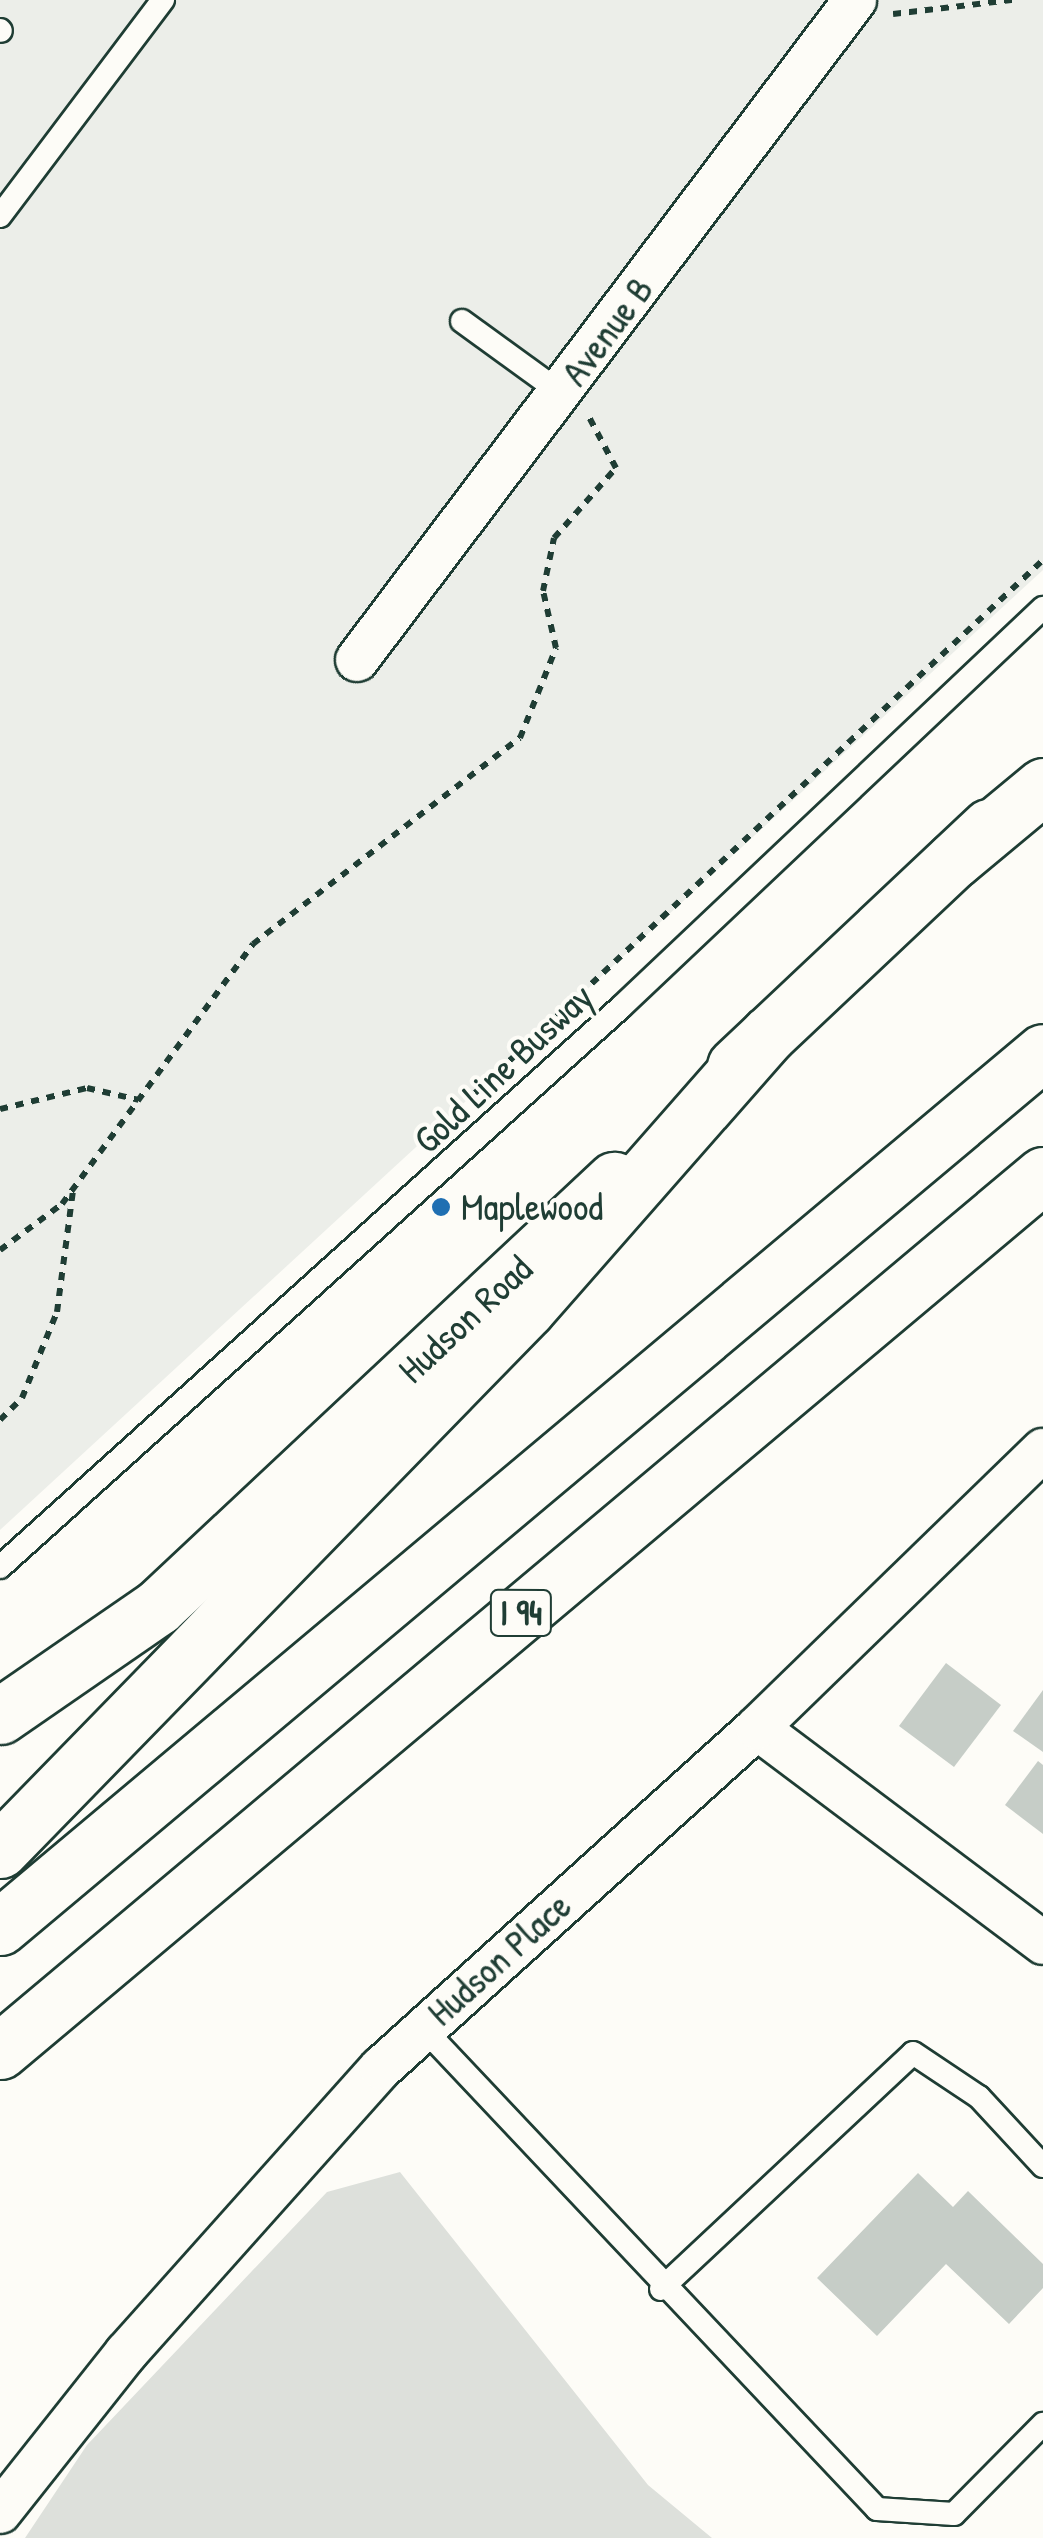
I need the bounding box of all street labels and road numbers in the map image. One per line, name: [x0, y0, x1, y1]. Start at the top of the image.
street label: Avenue B: [551, 268, 663, 394]
street label: Gold Line Busway: [404, 973, 602, 1163]
street label: Hudson Road: [389, 1246, 541, 1392]
road number: I 94: [488, 1583, 554, 1643]
street label: Hudson Place: [418, 1883, 580, 2035]

